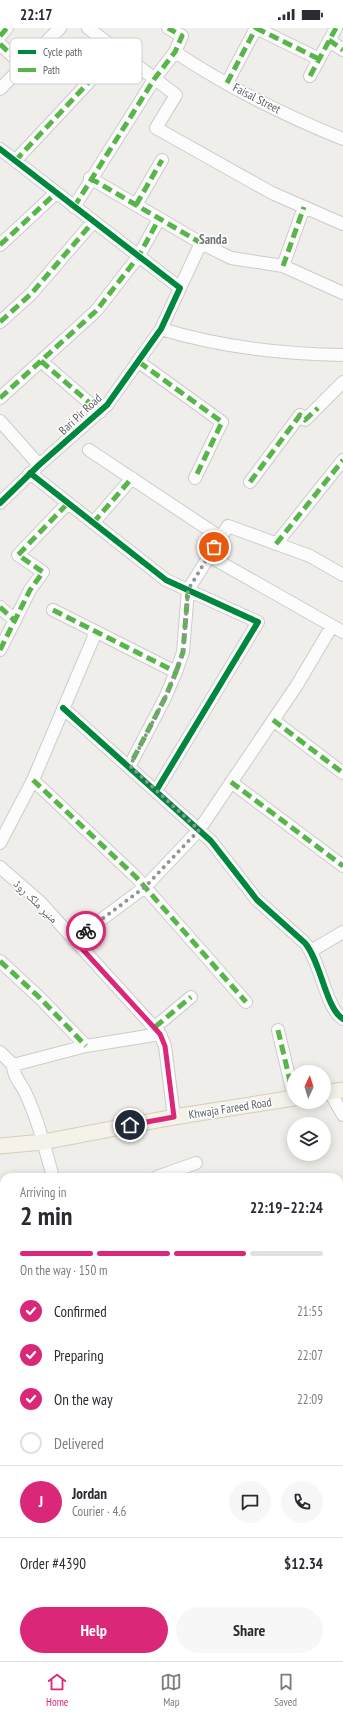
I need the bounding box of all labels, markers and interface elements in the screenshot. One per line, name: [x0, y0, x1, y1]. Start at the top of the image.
text: 22:17: [20, 5, 52, 24]
legend: [10, 38, 142, 84]
text: Cycle path: [43, 45, 82, 59]
text: Path: [43, 63, 60, 77]
street label: Faisal Street: [231, 80, 284, 117]
district label: Sanda: [199, 231, 227, 248]
street label: Bari Pir Road: [55, 390, 105, 438]
pin: [197, 530, 231, 564]
icon: bag: [203, 536, 225, 558]
street label: منیر ملک روڈ: [10, 876, 61, 926]
courier: [66, 911, 106, 951]
icon: bike: [75, 920, 97, 942]
north arrow: [287, 1065, 331, 1109]
map controls: [287, 1065, 331, 1161]
street label: Khwaja Fareed Road: [187, 1094, 273, 1122]
pin: [113, 1108, 147, 1142]
icon: home: [119, 1114, 141, 1136]
button: layers: [287, 1117, 331, 1161]
text: Arriving in: [20, 1184, 67, 1201]
text: 22:19–22:24: [250, 1198, 323, 1217]
text: 2 min: [20, 1199, 73, 1232]
text: On the way · 150 m: [20, 1262, 107, 1279]
icon: check: [20, 1300, 42, 1322]
text: Confirmed: [54, 1302, 107, 1321]
text: 21:55: [297, 1303, 323, 1320]
icon: check: [20, 1344, 42, 1366]
text: Preparing: [54, 1346, 104, 1365]
text: 22:07: [297, 1347, 323, 1364]
icon: check: [20, 1388, 42, 1410]
text: On the way: [54, 1390, 113, 1409]
text: 22:09: [297, 1391, 323, 1408]
text: Delivered: [54, 1434, 104, 1453]
button: chat: [229, 1481, 271, 1523]
button: phone: [281, 1481, 323, 1523]
text: Jordan: [72, 1484, 107, 1503]
text: J: [39, 1492, 43, 1511]
text: Courier · 4.6: [72, 1503, 126, 1520]
text: Order #4390: [20, 1554, 86, 1573]
text: $12.34: [284, 1554, 323, 1573]
button: Help: [20, 1607, 168, 1653]
button: Share: [176, 1607, 323, 1653]
tab: Home: [46, 1671, 68, 1709]
tab: Map: [160, 1671, 182, 1709]
tab: Saved: [274, 1671, 297, 1709]

